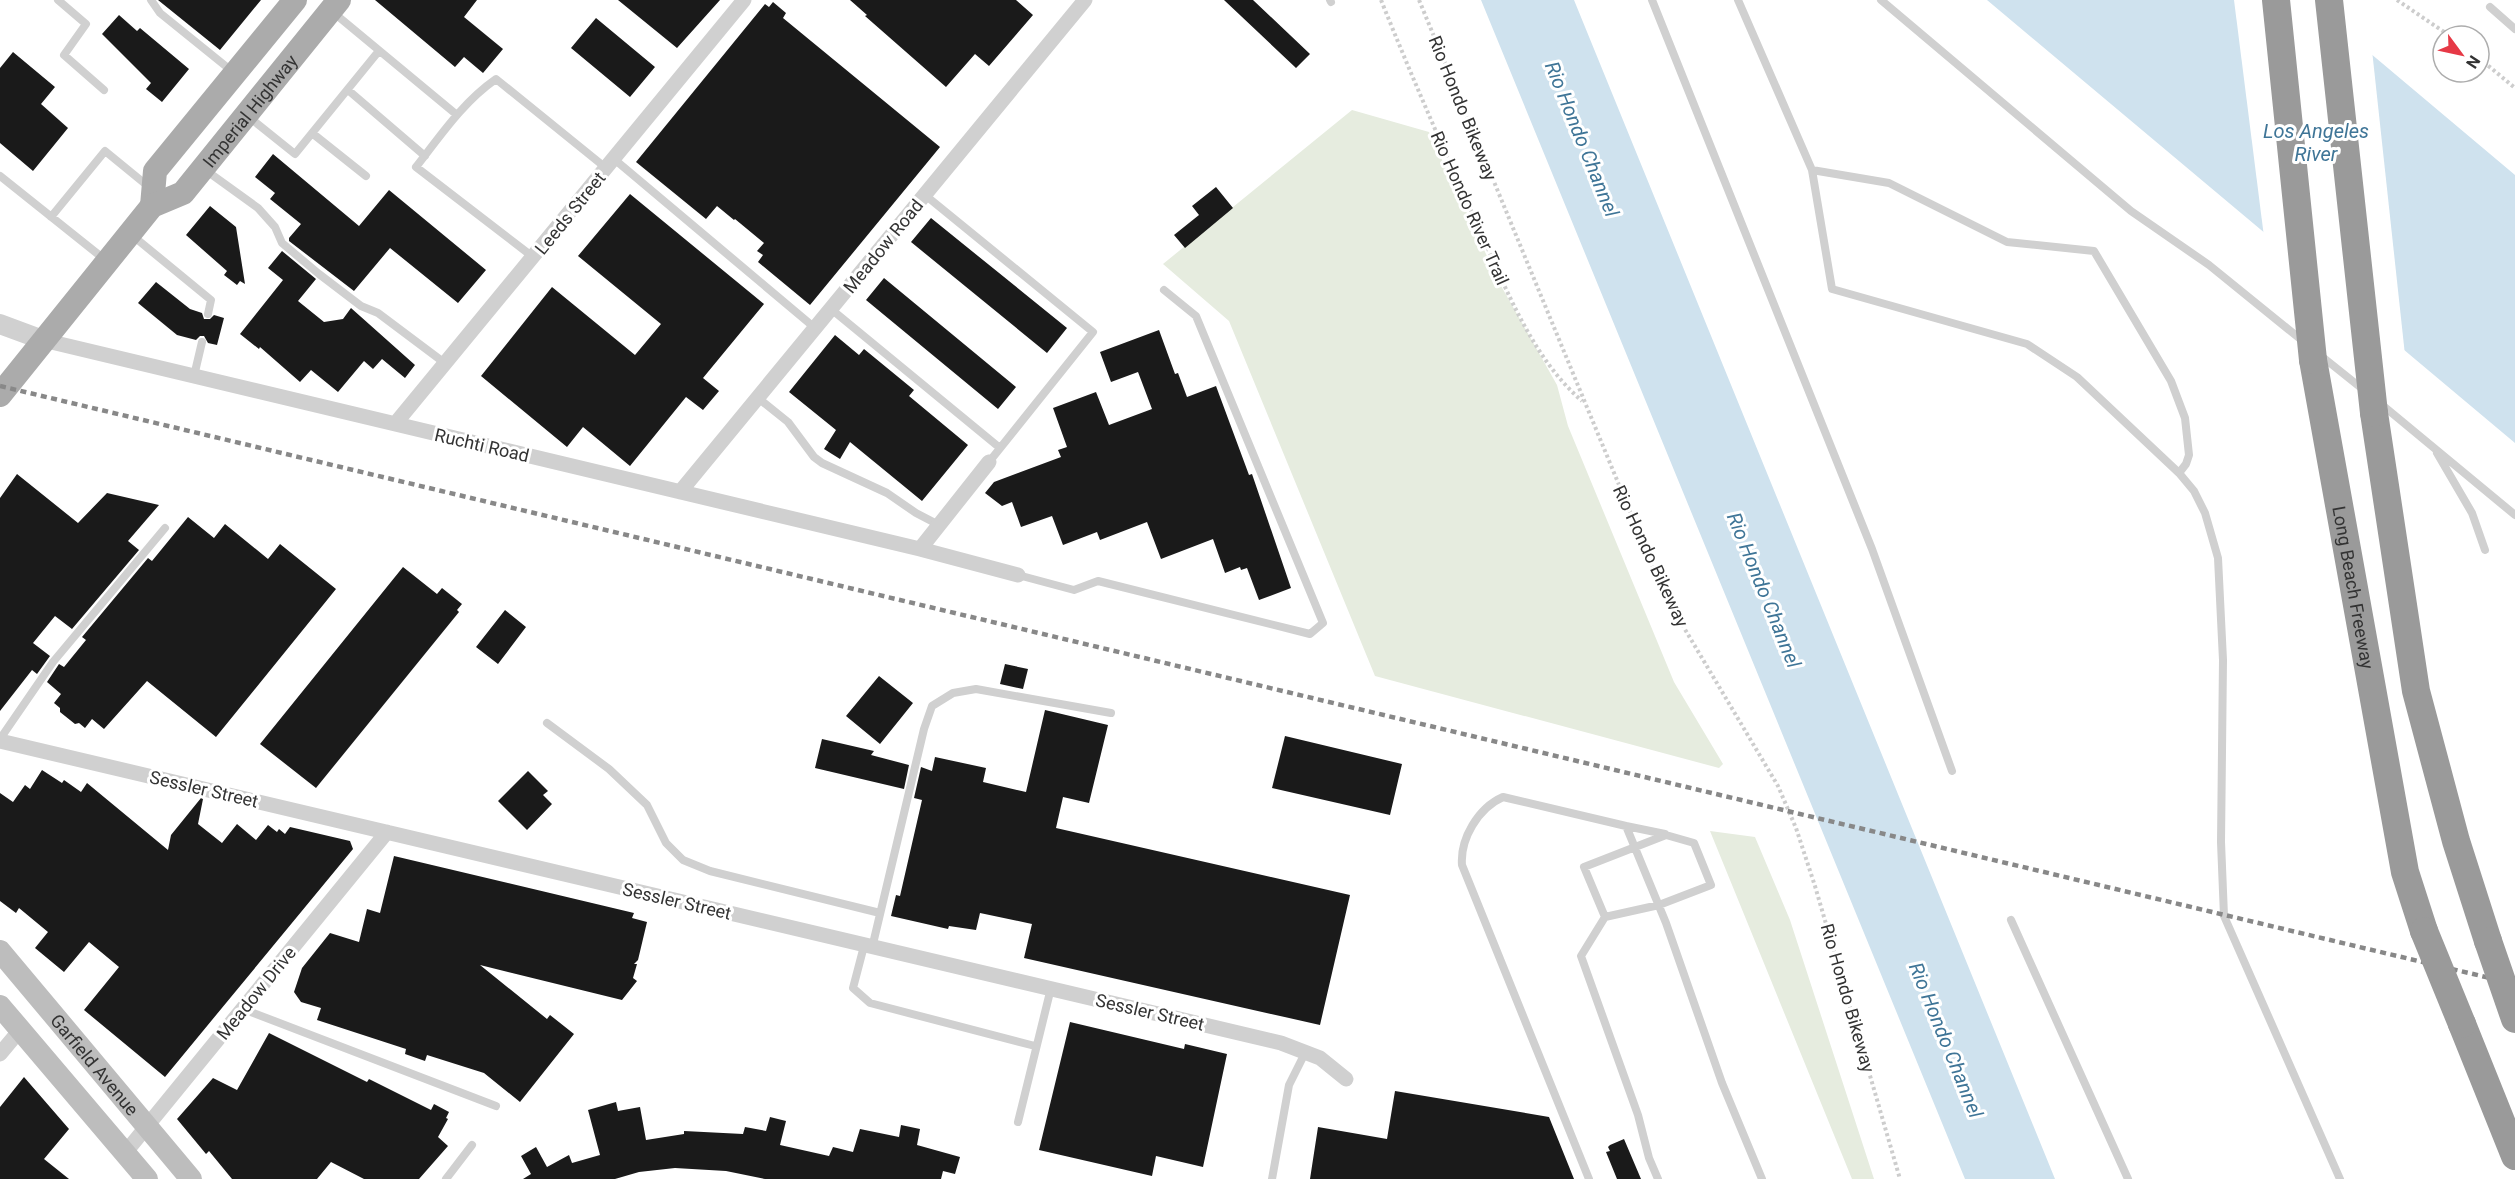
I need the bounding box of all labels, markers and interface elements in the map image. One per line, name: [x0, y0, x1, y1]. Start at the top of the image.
north arrow: [2431, 24, 2491, 84]
street label: Rio Hondo Bikeway: [1424, 33, 1502, 184]
street label: Imperial Highway: [198, 50, 302, 171]
text: N: [2462, 52, 2484, 72]
water label: Rio Hondo Channel: [1540, 58, 1624, 220]
water label: Los Angeles River: [2263, 119, 2369, 166]
street label: Rio Hondo River Trail: [1427, 128, 1513, 288]
street label: Leeds Street: [530, 167, 610, 259]
street label: Meadow Road: [839, 195, 927, 297]
street label: Ruchti Road: [433, 424, 531, 466]
street label: Rio Hondo Bikeway: [1609, 482, 1693, 631]
street label: Long Beach Freeway: [2329, 504, 2379, 671]
water label: Rio Hondo Channel: [1722, 509, 1806, 671]
street label: Sessler Street: [148, 766, 260, 812]
street label: Sessler Street: [621, 878, 733, 924]
street label: Rio Hondo Bikeway: [1817, 921, 1879, 1075]
street label: Meadow Drive: [212, 942, 300, 1044]
water label: Rio Hondo Channel: [1904, 959, 1988, 1121]
street label: Sessler Street: [1094, 989, 1206, 1035]
street label: Garfield Avenue: [47, 1010, 143, 1119]

